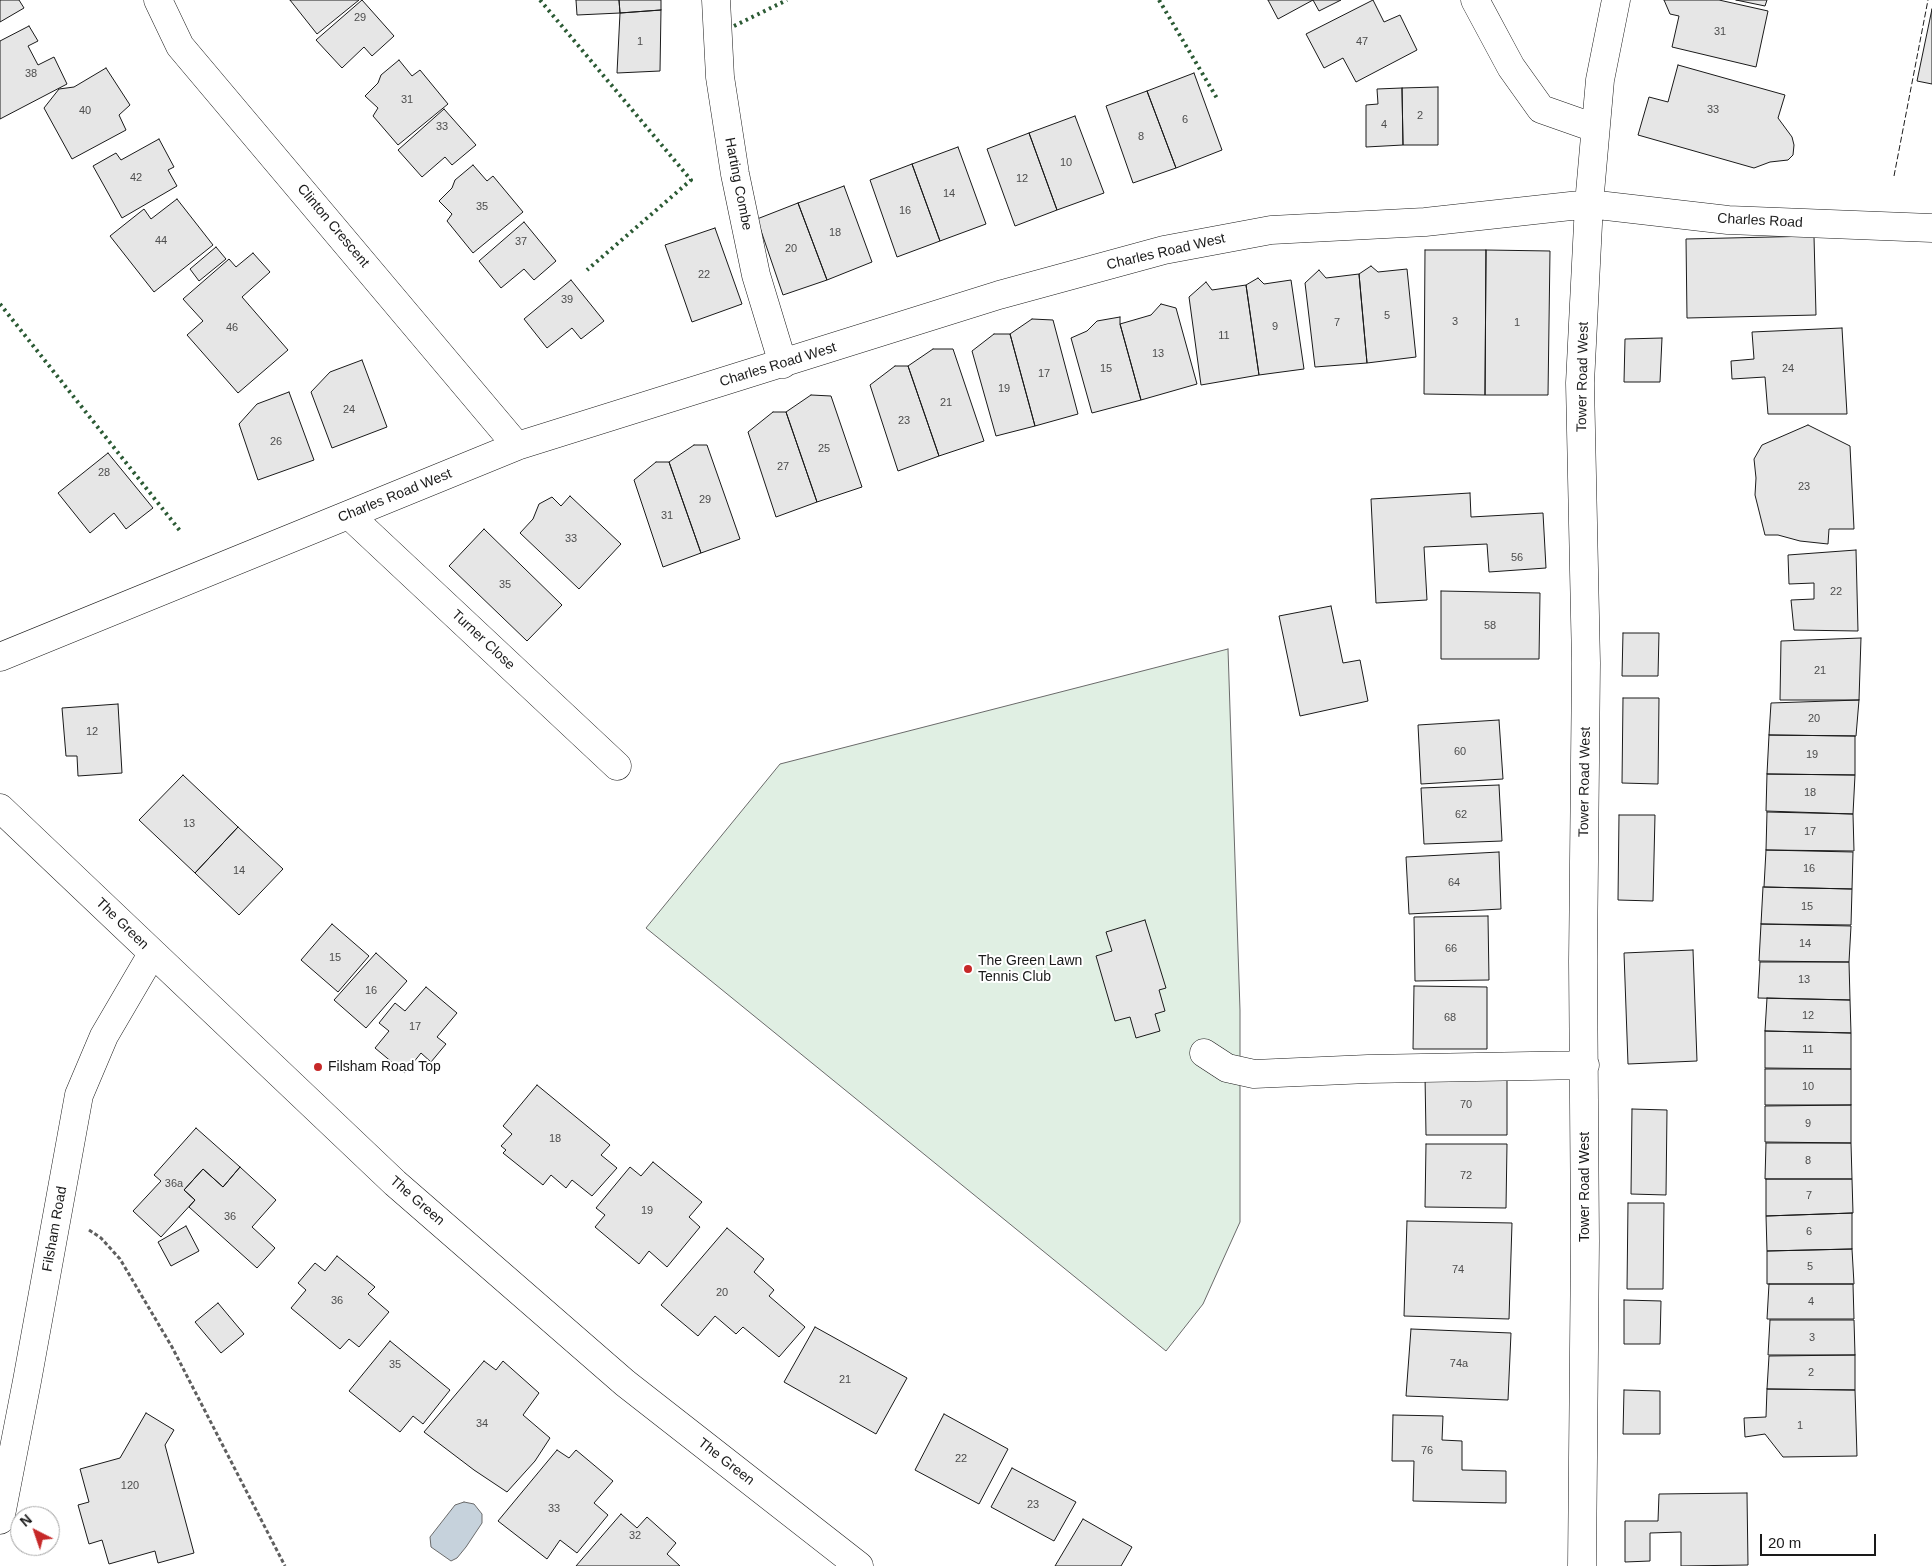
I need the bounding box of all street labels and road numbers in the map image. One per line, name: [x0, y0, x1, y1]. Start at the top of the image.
street label: Harting Combe: [721, 136, 755, 232]
street label: Clinton Crescent: [293, 181, 373, 271]
street label: Charles Road: [1717, 210, 1803, 232]
street label: Charles Road West: [1105, 230, 1227, 274]
street label: Tower Road West: [1574, 322, 1592, 432]
street label: Charles Road West: [718, 339, 838, 391]
street label: Charles Road West: [336, 466, 454, 526]
street label: Turner Close: [448, 606, 518, 674]
street label: Tower Road West: [1576, 727, 1594, 837]
street label: The Green: [92, 895, 152, 953]
street label: Tower Road West: [1577, 1132, 1593, 1242]
street label: The Green: [386, 1173, 448, 1229]
street label: Filsham Road: [39, 1185, 71, 1273]
street label: The Green: [694, 1435, 758, 1489]

